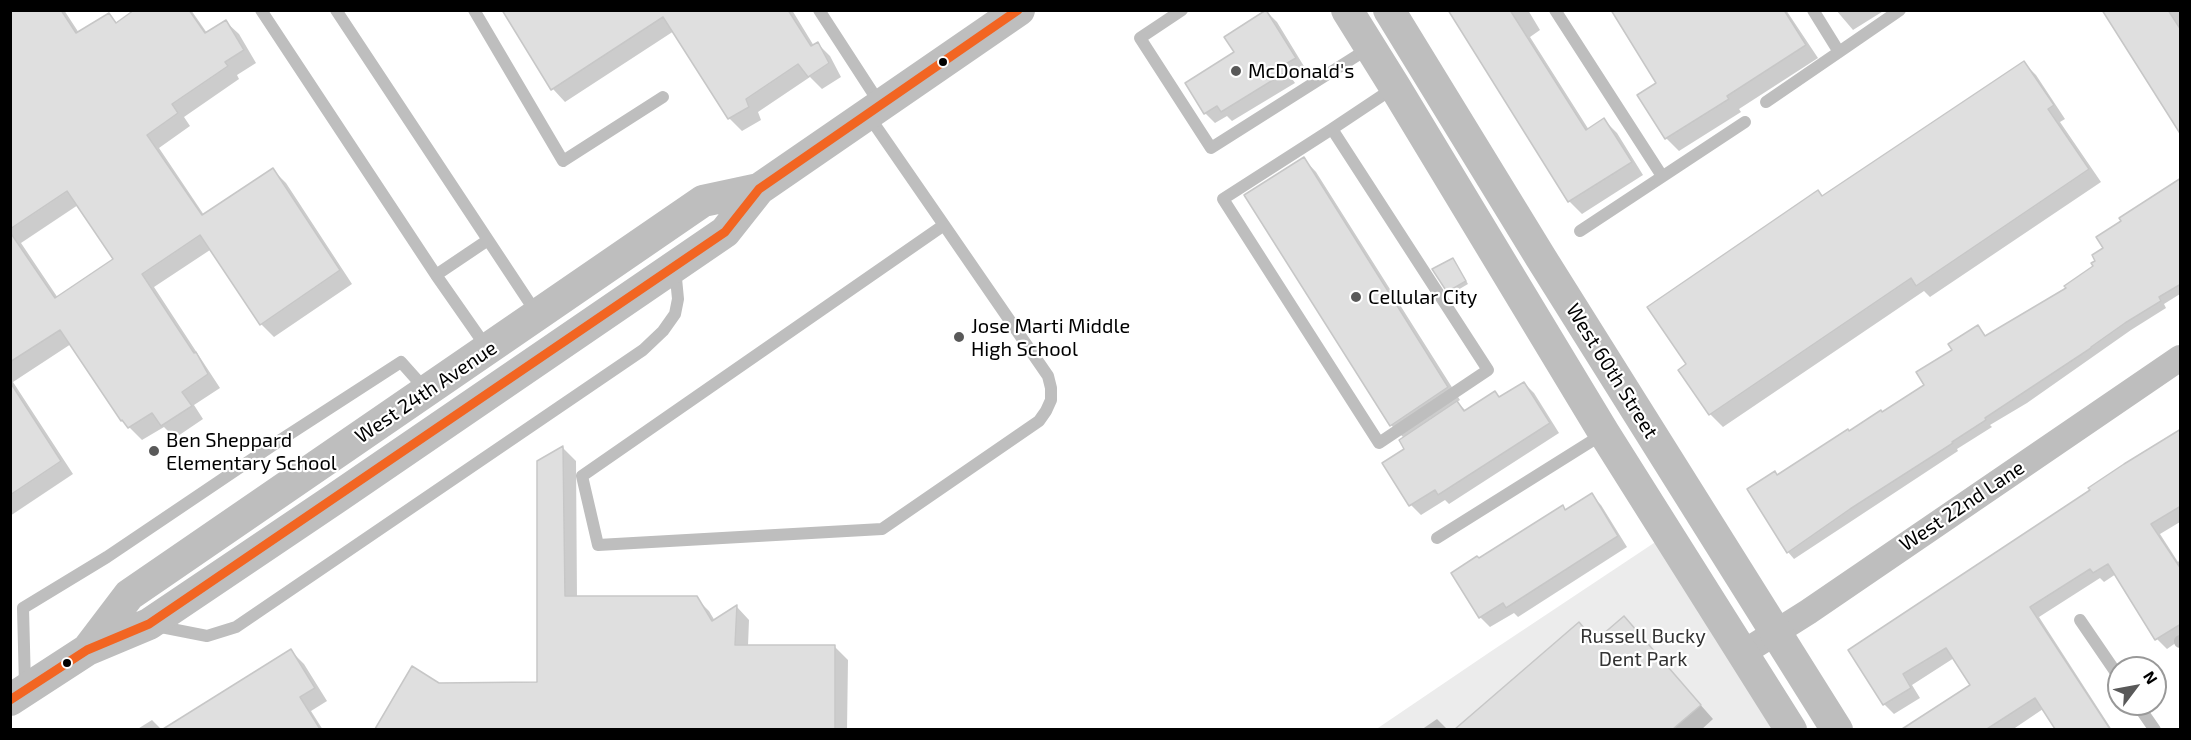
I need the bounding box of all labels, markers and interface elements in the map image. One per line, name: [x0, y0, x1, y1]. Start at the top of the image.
unlabelled marker: [937, 56, 949, 68]
place label: McDonald's: [1248, 59, 1354, 83]
marker: McDonald's: [1229, 64, 1243, 78]
place label: Cellular City: [1368, 285, 1477, 309]
marker: Cellular City: [1349, 290, 1363, 304]
street label: West 60th Street: [1561, 299, 1663, 443]
place label: Jose Marti Middle High School: [971, 314, 1130, 361]
marker: Jose Marti Middle High School: [952, 330, 966, 344]
street label: West 24th Avenue: [351, 336, 501, 448]
place label: Ben Sheppard Elementary School: [166, 428, 337, 475]
marker: Ben Sheppard Elementary School: [147, 444, 161, 458]
street label: West 22nd Lane: [1895, 455, 2029, 557]
park label: Russell Bucky Dent Park: [1580, 624, 1706, 671]
north arrow: [2107, 656, 2167, 716]
unlabelled marker: [61, 657, 73, 669]
text: N: [2140, 667, 2162, 687]

